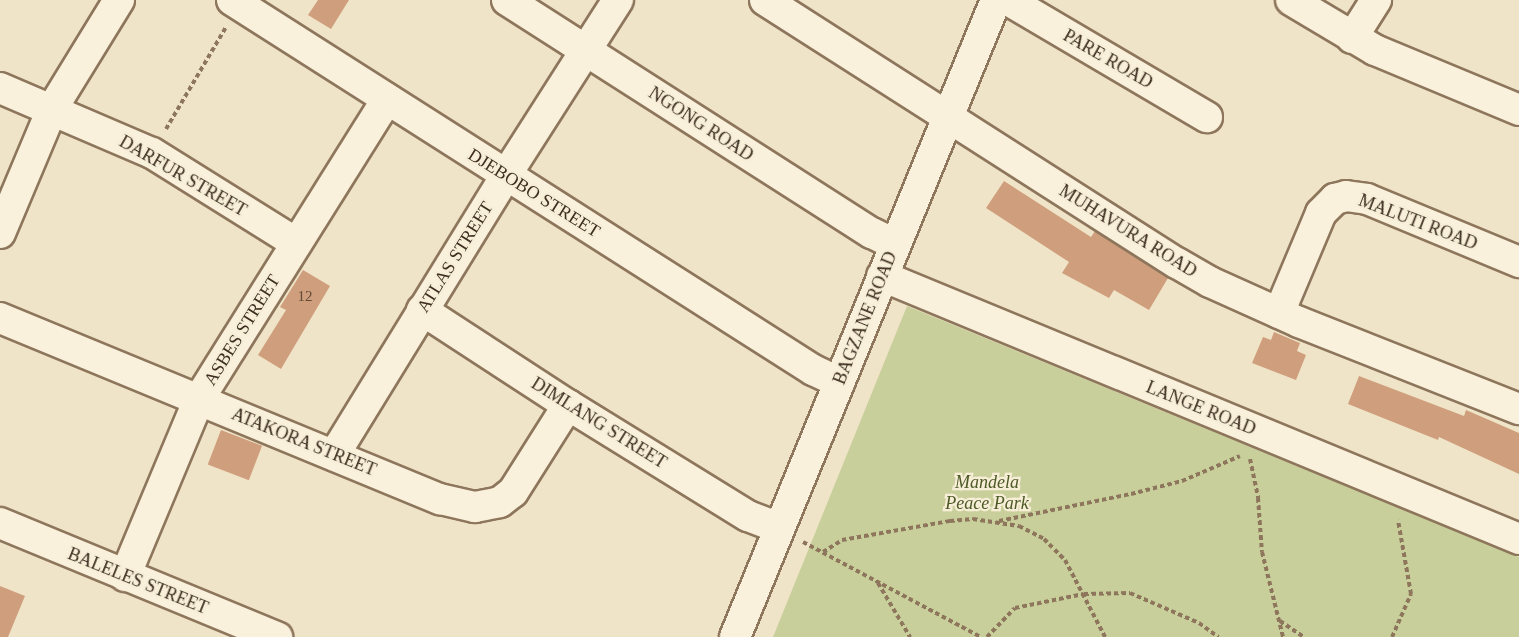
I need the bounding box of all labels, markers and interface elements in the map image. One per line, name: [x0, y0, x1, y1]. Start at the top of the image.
street label: PARE ROAD: [1059, 25, 1157, 93]
street label: NGONG ROAD: [645, 82, 757, 166]
street label: DARFUR STREET: [115, 131, 251, 221]
street label: DJEBOBO STREET: [464, 144, 604, 242]
street label: MUHAVURA ROAD: [1055, 180, 1201, 282]
street label: MALUTI ROAD: [1356, 189, 1480, 255]
street label: ATLAS STREET: [412, 198, 498, 316]
street label: BAGZANE ROAD: [828, 248, 902, 388]
street label: ASBES STREET: [199, 271, 285, 389]
house number: 12: [298, 288, 312, 306]
street label: DIMLANG STREET: [527, 373, 671, 473]
street label: LANGE ROAD: [1143, 376, 1259, 440]
street label: ATAKORA STREET: [228, 403, 380, 481]
park label: Mandela Peace Park: [945, 472, 1029, 514]
street label: BALELES STREET: [65, 543, 211, 619]

